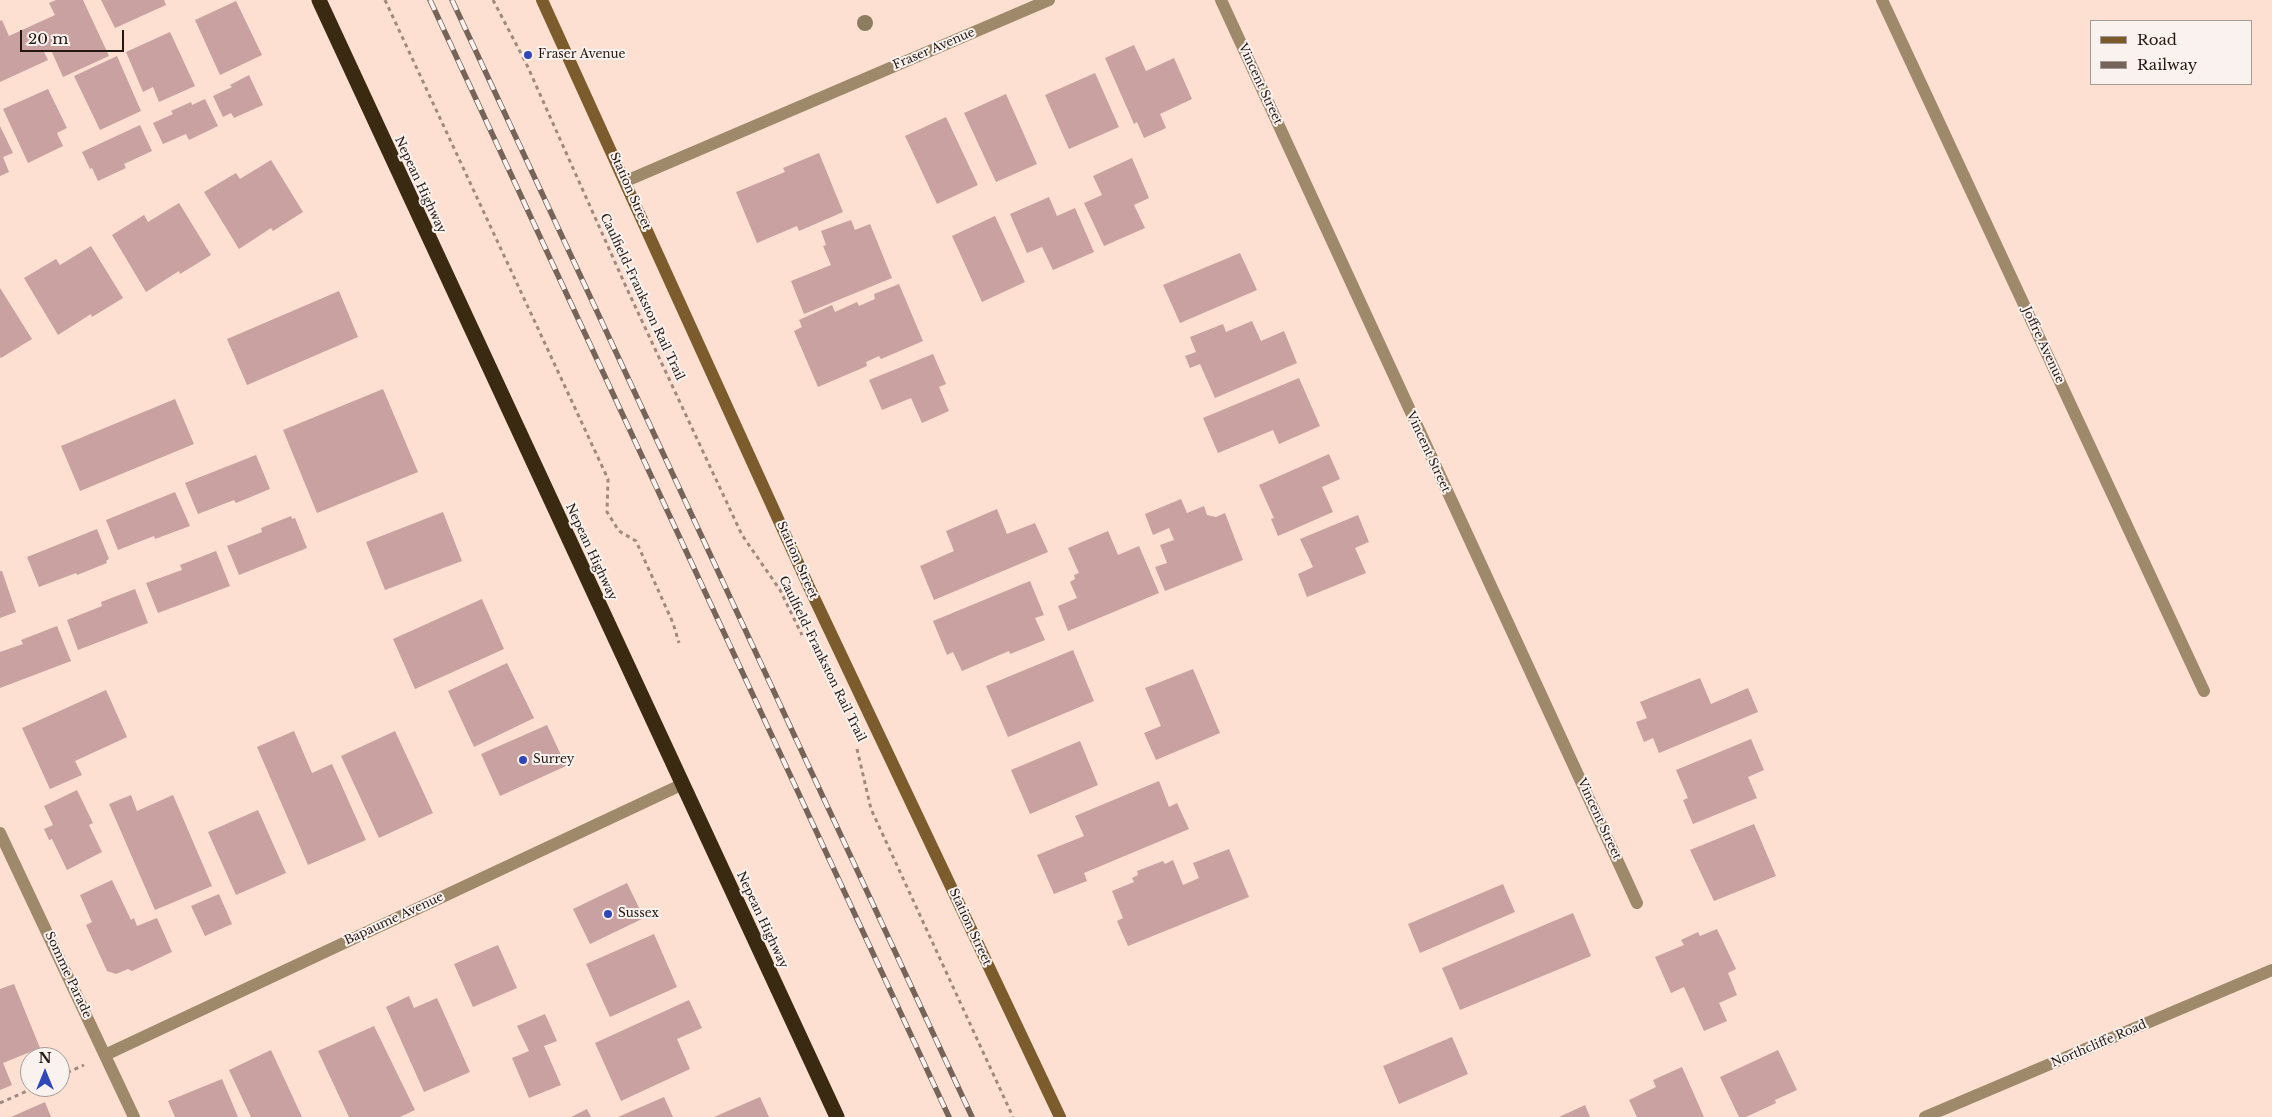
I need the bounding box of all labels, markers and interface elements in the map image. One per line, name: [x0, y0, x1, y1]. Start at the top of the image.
scale bar: [22, 20, 126, 52]
legend: [2090, 20, 2252, 85]
street label: Fraser Avenue: [891, 25, 977, 73]
text: 20 m: [28, 29, 68, 48]
text: Road: [2137, 30, 2177, 49]
street label: Vincent Street: [1235, 41, 1285, 127]
place label: Fraser Avenue: [538, 48, 625, 62]
marker: Fraser Avenue: [522, 49, 534, 61]
text: Railway: [2137, 55, 2197, 74]
street label: Nepean Highway: [391, 134, 449, 236]
street label: Station Street: [607, 150, 653, 232]
street label: Caulfield-Frankston Rail Trail: [597, 211, 687, 383]
street label: Joffre Avenue: [2019, 305, 2067, 385]
street label: Vincent Street: [1403, 409, 1453, 495]
street label: Nepean Highway: [562, 501, 620, 603]
street label: Station Street: [774, 519, 820, 601]
street label: Caulfield-Frankston Rail Trail: [776, 574, 868, 744]
place label: Surrey: [533, 753, 574, 767]
marker: Surrey: [517, 754, 529, 766]
street label: Vincent Street: [1574, 776, 1624, 862]
street label: Nepean Highway: [733, 869, 791, 971]
street label: Station Street: [946, 886, 994, 968]
street label: Bapaume Avenue: [342, 890, 446, 948]
place label: Sussex: [618, 907, 659, 921]
marker: Sussex: [602, 908, 614, 920]
street label: Somme Parade: [42, 929, 94, 1021]
street label: Northcliffe Road: [2049, 1017, 2149, 1071]
north arrow: [20, 1047, 70, 1097]
text: N: [38, 1049, 52, 1067]

